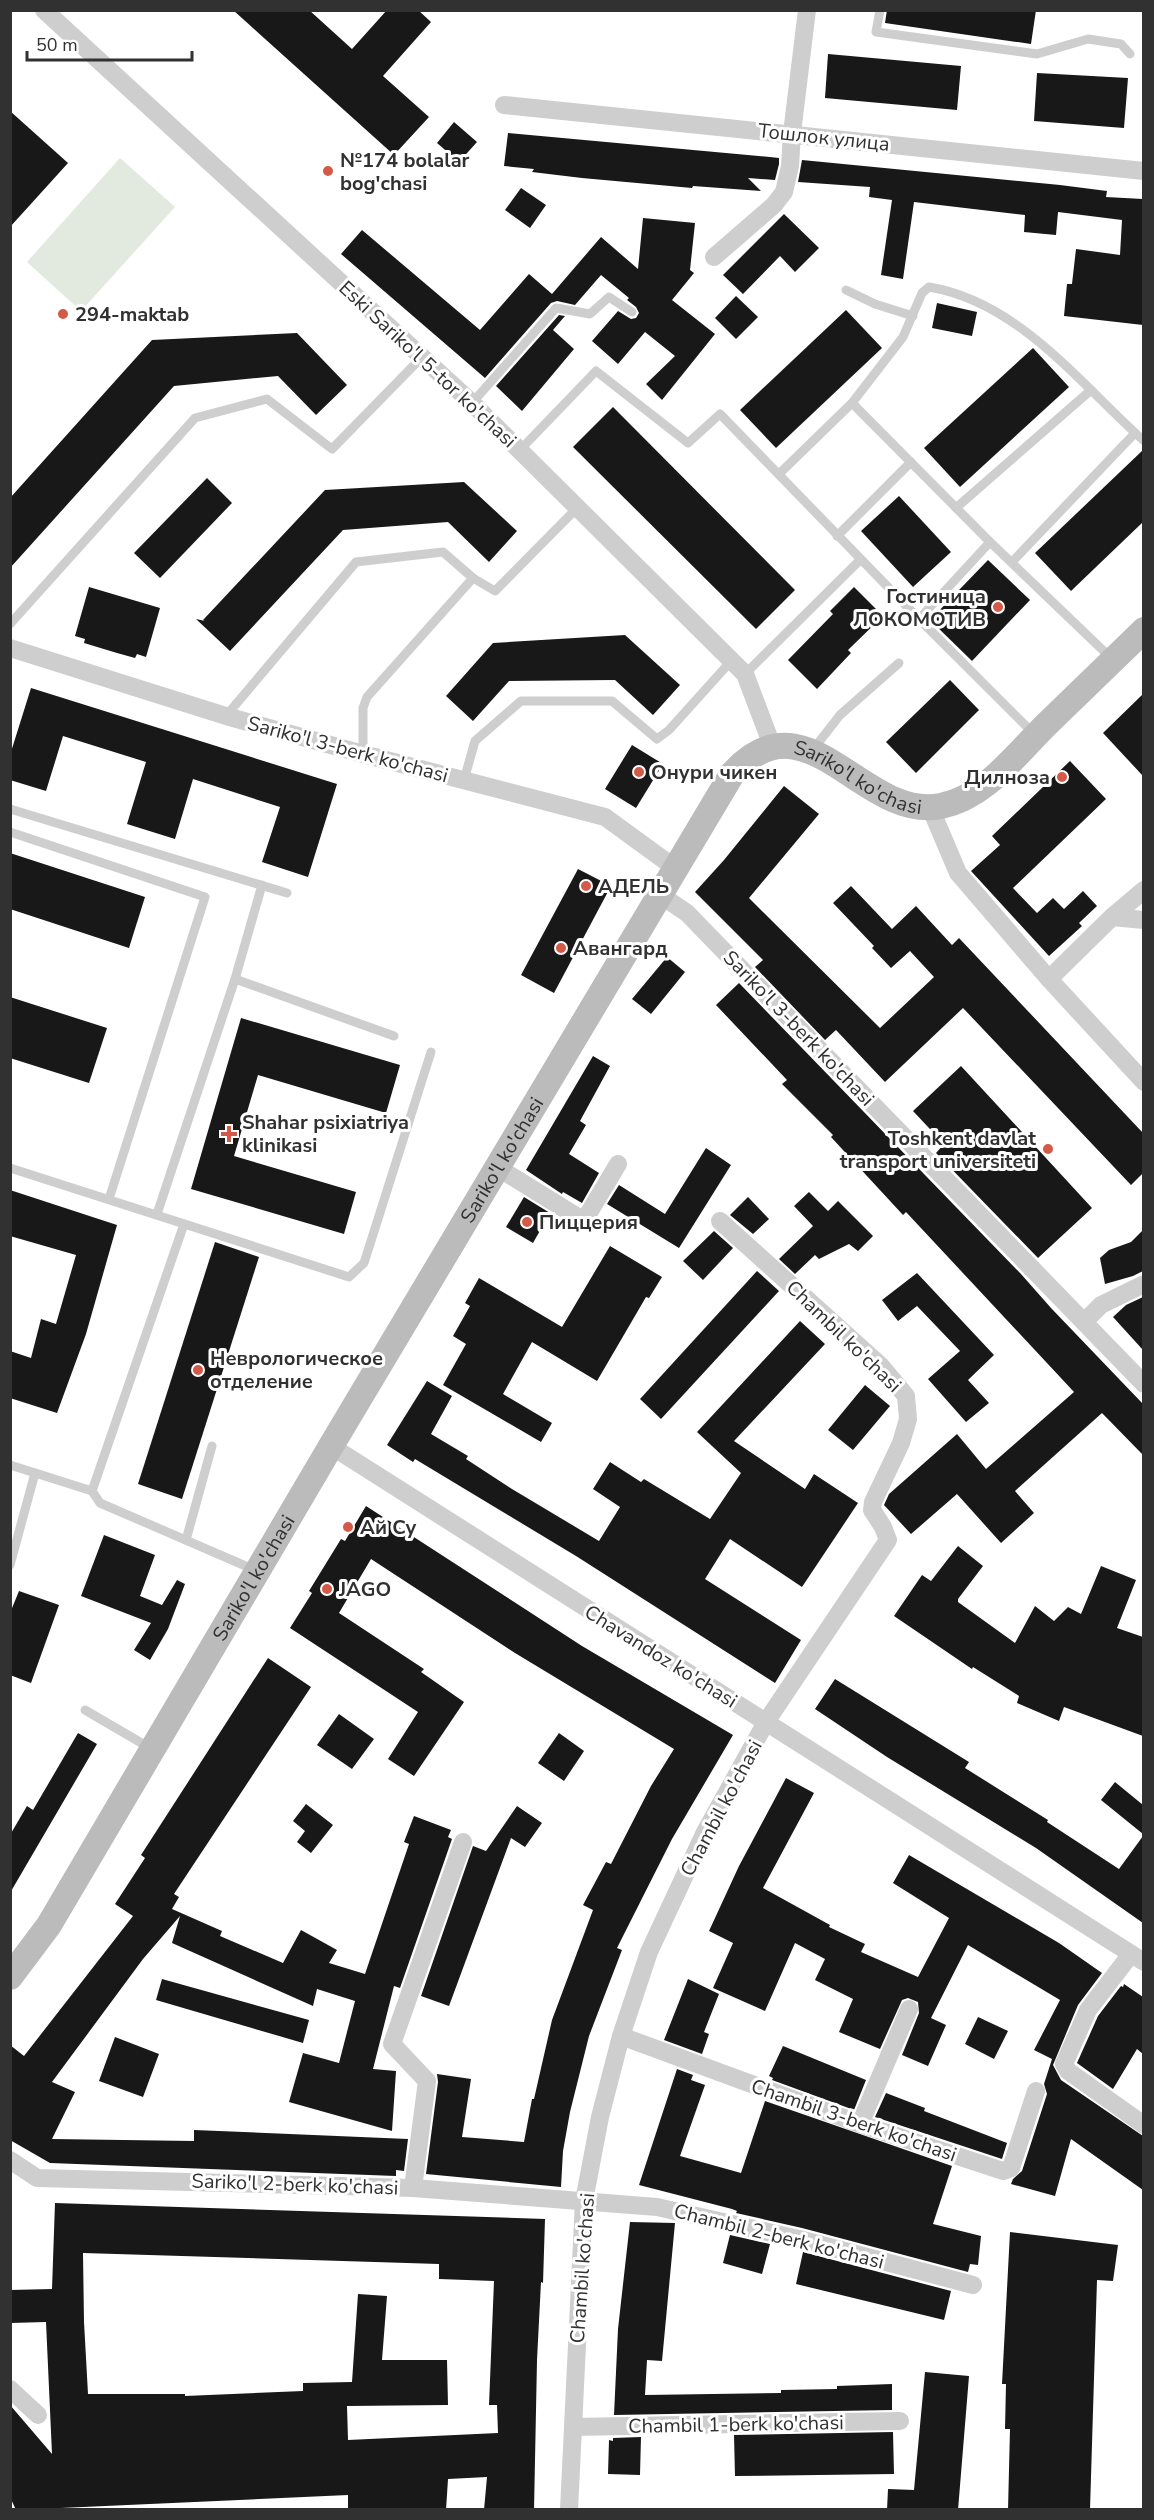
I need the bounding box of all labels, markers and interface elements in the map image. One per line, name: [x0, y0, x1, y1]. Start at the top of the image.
scale bar: [27, 24, 192, 62]
text: 50 m: [36, 33, 78, 57]
street label: Тошлок улица: [757, 117, 891, 158]
place label: №174 bolalar bog'chasi: [340, 147, 470, 197]
marker: №174 bolalar bog'chasi: [321, 164, 335, 178]
street label: Eski Sariko'l 5-tor ko'chasi: [333, 275, 522, 454]
place label: 294-maktab: [75, 301, 189, 328]
marker: 294-maktab: [56, 307, 70, 321]
place label: Гостиница ЛОКОМОТИВ: [853, 583, 986, 633]
marker: Гостиница ЛОКОМОТИВ: [991, 600, 1005, 614]
street label: Sariko'l 3-berk ko'chasi: [244, 710, 451, 789]
street label: Sariko'l ko'chasi: [791, 734, 923, 821]
place label: Онури чикен: [651, 759, 777, 786]
place label: Дилноза: [964, 764, 1050, 791]
marker: Онури чикен: [632, 765, 646, 779]
marker: Дилноза: [1055, 770, 1069, 784]
place label: АДЕЛЬ: [598, 873, 669, 900]
marker: АДЕЛЬ: [579, 879, 593, 893]
place label: Авангард: [573, 935, 668, 962]
marker: Авангард: [554, 941, 568, 955]
street label: Sariko'l 3-berk ko'chasi: [717, 945, 880, 1112]
street label: Sariko'l ko'chasi: [454, 1092, 550, 1228]
place label: Shahar psixiatriya klinikasi: [242, 1109, 409, 1159]
marker: Shahar psixiatriya klinikasi: [220, 1125, 238, 1143]
place label: Toshkent davlat transport universiteti: [840, 1125, 1036, 1175]
marker: Toshkent davlat transport universiteti: [1041, 1142, 1055, 1156]
place label: Пиццерия: [539, 1209, 638, 1236]
marker: Пиццерия: [520, 1215, 534, 1229]
street label: Chambil ko'chasi: [780, 1274, 907, 1398]
place label: Неврологическое отделение: [210, 1345, 383, 1395]
marker: Неврологическое отделение: [191, 1363, 205, 1377]
street label: Sariko'l ko'chasi: [206, 1510, 302, 1646]
place label: Ай Су: [360, 1514, 417, 1541]
marker: Ай Су: [341, 1520, 355, 1534]
place label: JAGO: [338, 1576, 391, 1603]
marker: JAGO: [320, 1582, 334, 1596]
street label: Chavandoz ko'chasi: [579, 1599, 742, 1714]
street label: Chambil ko'chasi: [674, 1735, 769, 1881]
street label: Chambil 3-berk ko'chasi: [747, 2073, 960, 2168]
street label: Sariko'l 2-berk ko'chasi: [191, 2167, 399, 2202]
street label: Chambil ko'chasi: [564, 2192, 601, 2344]
street label: Chambil 2-berk ko'chasi: [671, 2197, 887, 2276]
street label: Chambil 1-berk ko'chasi: [628, 2409, 844, 2440]

